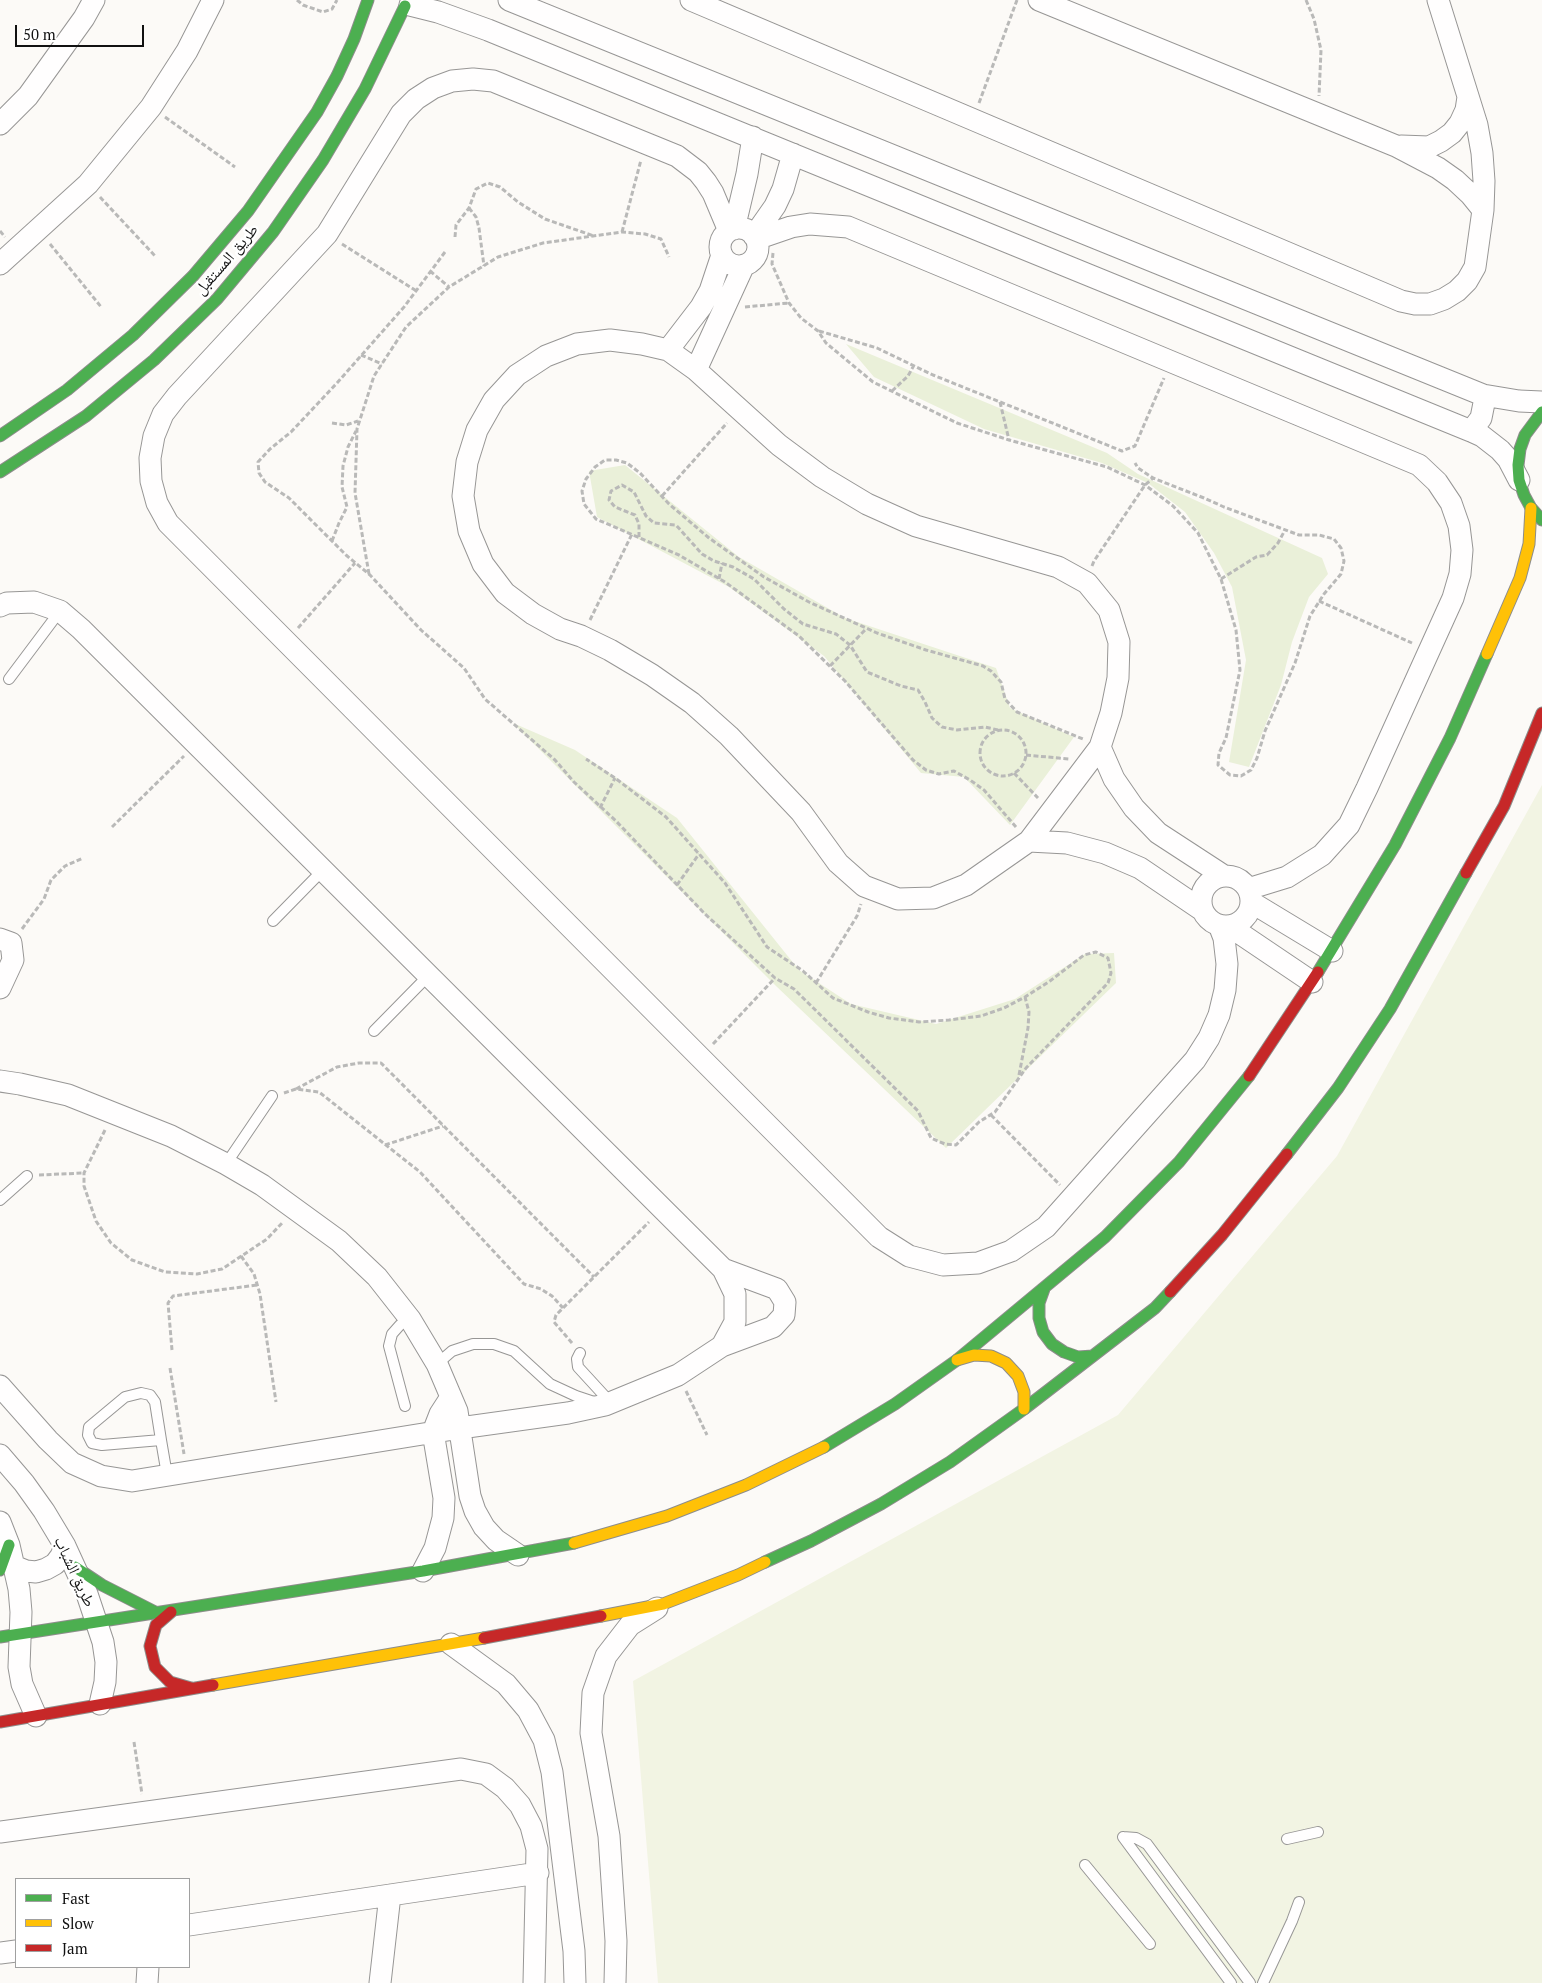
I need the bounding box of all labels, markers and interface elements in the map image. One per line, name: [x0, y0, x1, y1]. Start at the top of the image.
scale bar: [18, 15, 146, 47]
text: 50 m: [23, 24, 56, 44]
street label: طريق المستقبل: [191, 221, 263, 299]
street label: طريق الشباب: [49, 1534, 99, 1610]
legend: [15, 1878, 190, 1968]
text: Fast: [62, 1888, 90, 1908]
text: Slow: [62, 1913, 94, 1933]
text: Jam: [62, 1938, 88, 1958]

